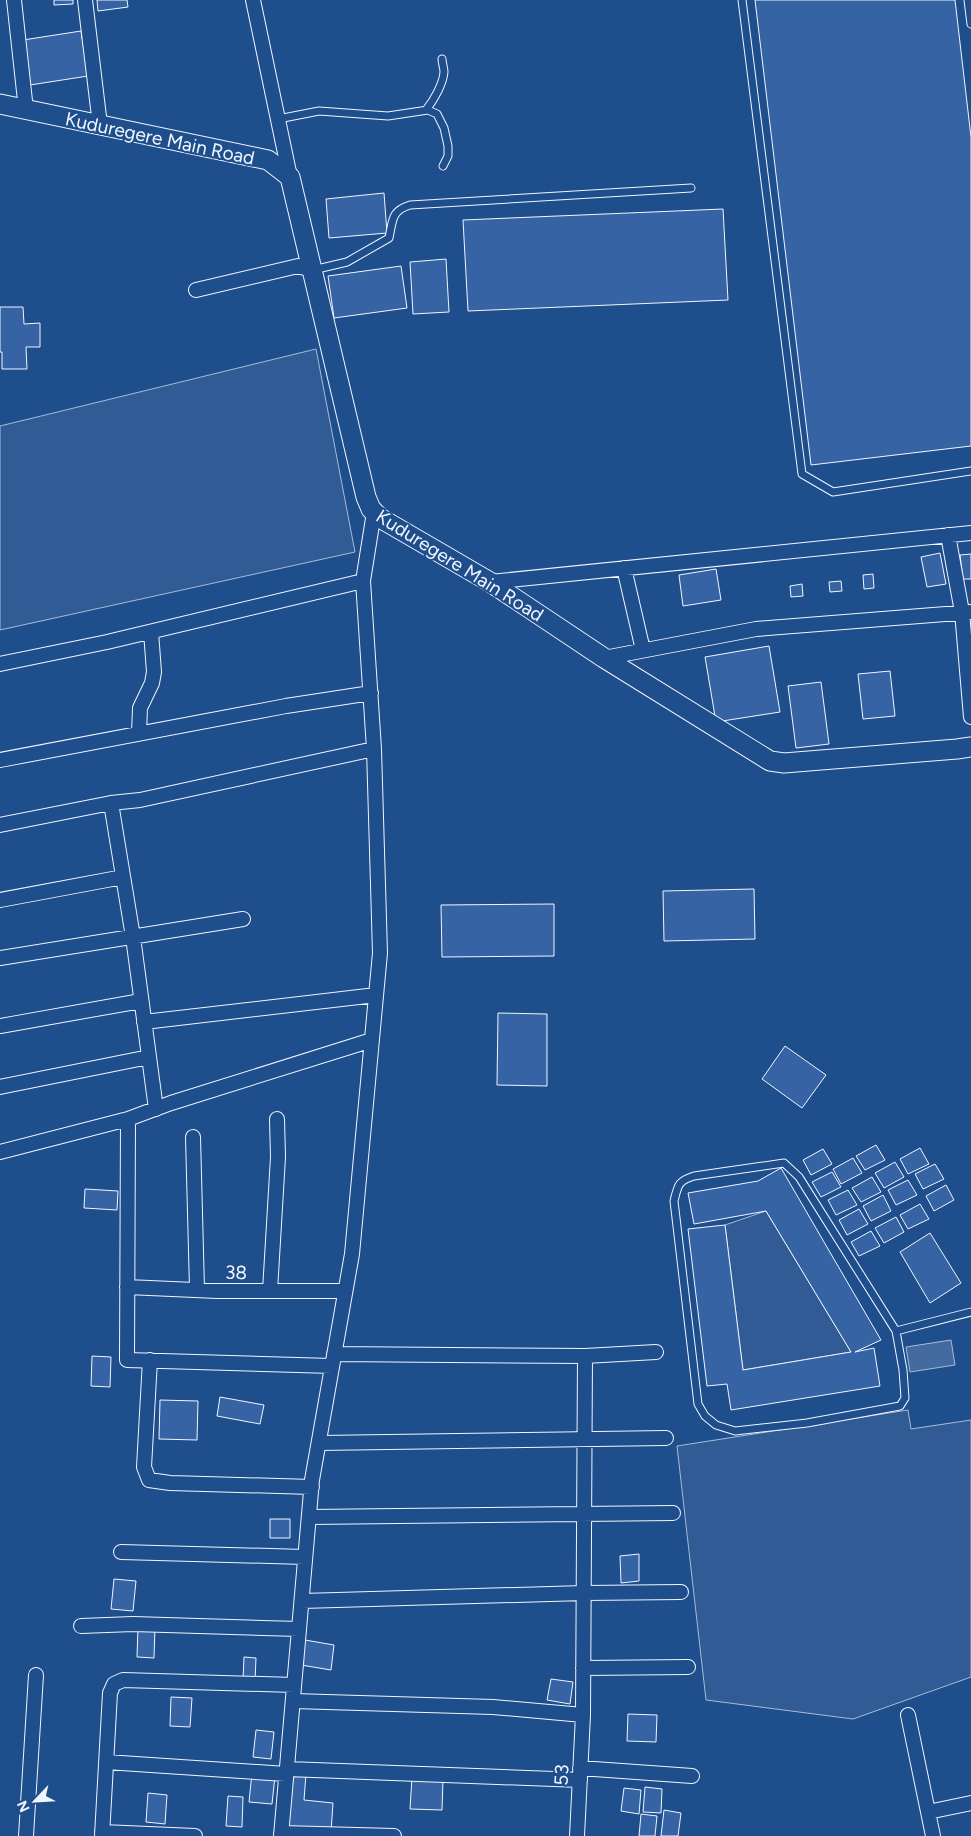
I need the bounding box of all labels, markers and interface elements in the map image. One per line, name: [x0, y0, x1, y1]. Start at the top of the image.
street label: Kuduregere Main Road: [63, 107, 257, 170]
street label: Kuduregere Main Road: [372, 505, 548, 626]
street label: 38: [225, 1261, 247, 1284]
street label: 53: [549, 1764, 574, 1786]
north arrow: [10, 1776, 60, 1826]
text: N: [14, 1798, 34, 1815]

